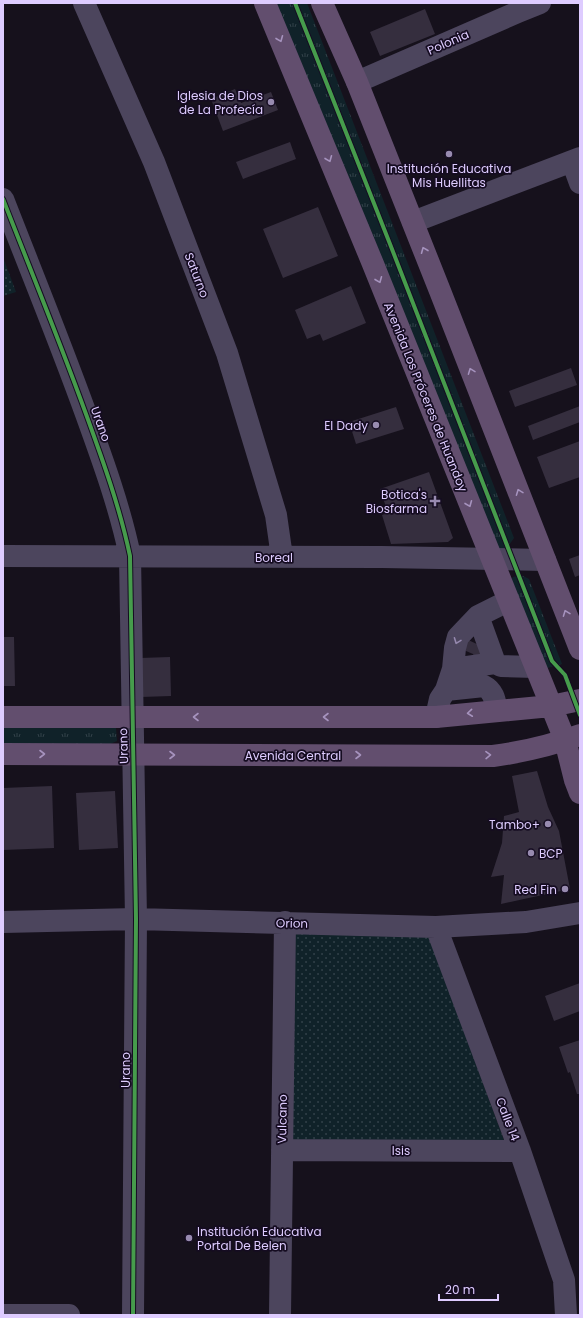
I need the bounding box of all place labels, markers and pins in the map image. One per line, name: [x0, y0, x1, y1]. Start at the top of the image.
place label: Iglesia de Dios de La Profecía: [177, 87, 263, 118]
marker: Iglesia de Dios de La Profecía: [266, 97, 276, 107]
marker: Institución Educativa Mis Huellitas: [444, 149, 454, 159]
place label: Institución Educativa Mis Huellitas: [387, 160, 511, 191]
place label: El Dady: [324, 417, 368, 434]
marker: El Dady: [371, 420, 381, 430]
place label: Botica's Biosfarma: [366, 486, 427, 517]
marker: Botica's Biosfarma: [430, 496, 440, 506]
place label: Tambo+: [489, 816, 540, 833]
marker: Tambo+: [543, 819, 553, 829]
place label: BCP: [539, 845, 563, 862]
marker: BCP: [526, 848, 536, 858]
place label: Red Fin: [514, 881, 557, 898]
marker: Red Fin: [560, 884, 570, 894]
place label: Institución Educativa Portal De Belen: [197, 1223, 322, 1254]
marker: Institución Educativa Portal De Belen: [184, 1233, 194, 1243]

